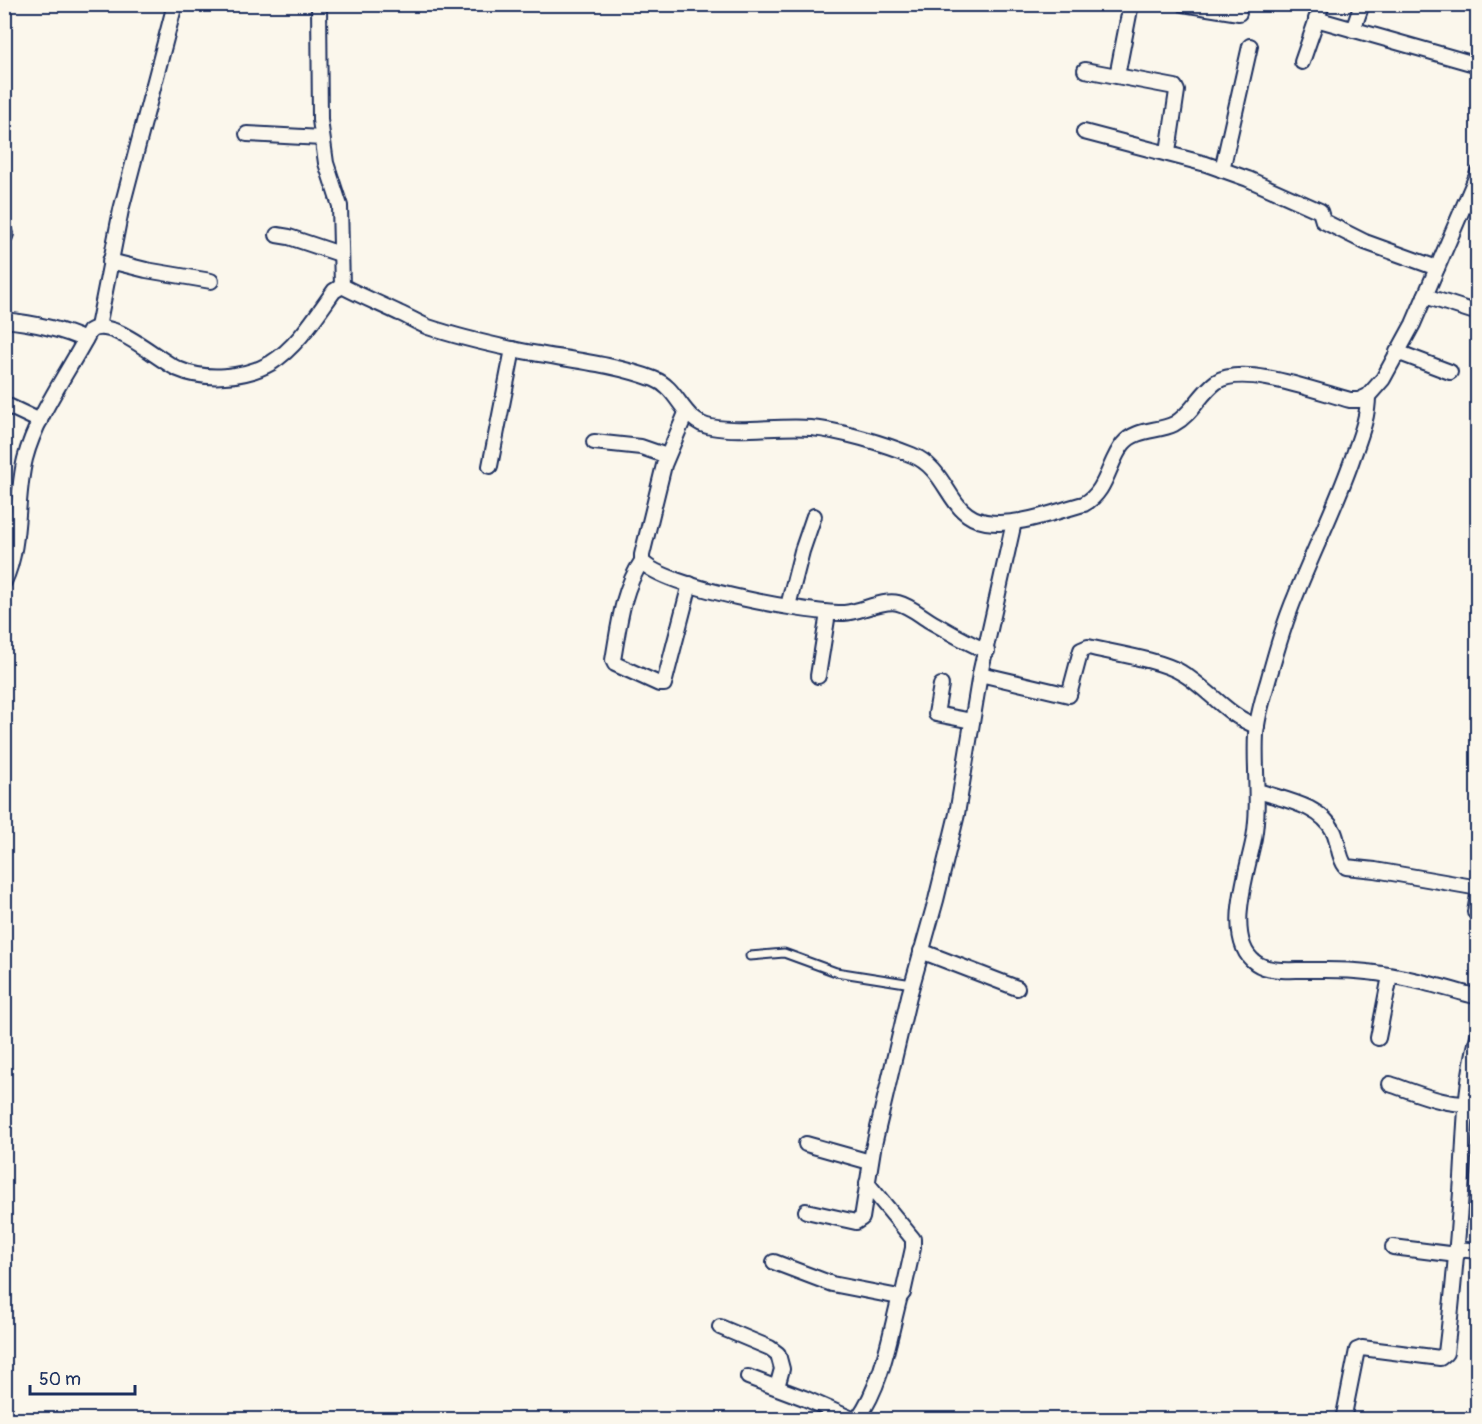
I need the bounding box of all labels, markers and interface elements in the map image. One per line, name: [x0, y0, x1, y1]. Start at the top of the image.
scale bar: [30, 1358, 135, 1396]
text: 50 m: [39, 1368, 81, 1391]

